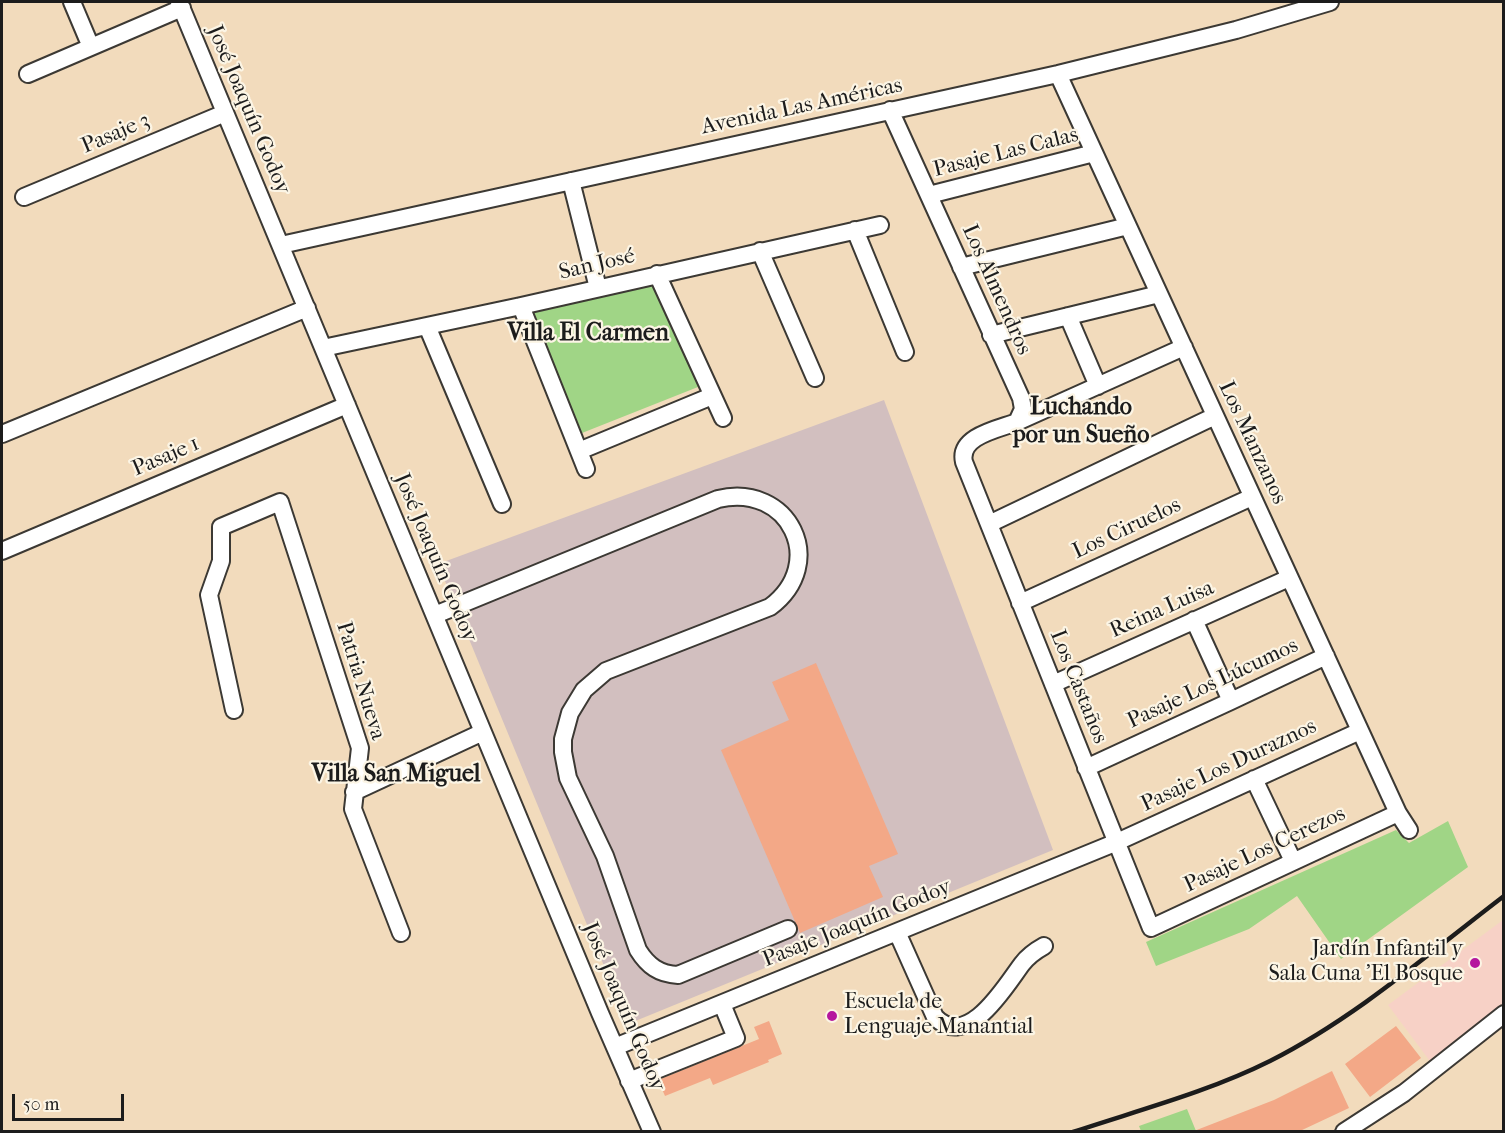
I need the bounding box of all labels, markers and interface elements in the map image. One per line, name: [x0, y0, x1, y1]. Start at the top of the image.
street label: José Joaquín Godoy: [201, 22, 295, 198]
street label: Avenida Las Américas: [699, 73, 905, 141]
street label: Pasaje 3: [78, 108, 154, 160]
street label: Pasaje Las Calas: [931, 122, 1081, 184]
street label: Los Almendros: [955, 221, 1037, 359]
street label: San José: [557, 243, 637, 287]
district label: Villa El Carmen: [507, 320, 669, 348]
street label: Los Manzanos: [1212, 377, 1292, 509]
district label: Luchando por un Sueño: [1013, 394, 1149, 450]
street label: Pasaje 1: [128, 431, 204, 483]
street label: José Joaquín Godoy: [388, 470, 482, 646]
street label: Los Ciruelos: [1069, 492, 1185, 566]
street label: Reina Luisa: [1106, 575, 1218, 645]
street label: Patria Nueva: [330, 619, 390, 743]
street label: Los Castaños: [1043, 626, 1113, 748]
street label: Pasaje Los Lúcumos: [1123, 633, 1303, 735]
street label: Pasaje Los Duraznos: [1137, 714, 1321, 818]
district label: Villa San Miguel: [312, 761, 480, 789]
street label: Pasaje Los Cerezos: [1180, 801, 1350, 899]
street label: Pasaje Joaquín Godoy: [759, 874, 955, 974]
street label: José Joaquín Godoy: [576, 919, 670, 1095]
place label: Jardín Infantil y Sala Cuna 'El Bosque: [1268, 937, 1463, 988]
marker: Jardín Infantil y Sala Cuna 'El Bosque: [1468, 956, 1482, 970]
place label: Escuela de Lenguaje Manantial: [844, 990, 1033, 1042]
marker: Escuela de Lenguaje Manantial: [825, 1009, 839, 1023]
scale bar: [15, 1082, 128, 1120]
text: 50 m: [23, 1094, 59, 1115]

